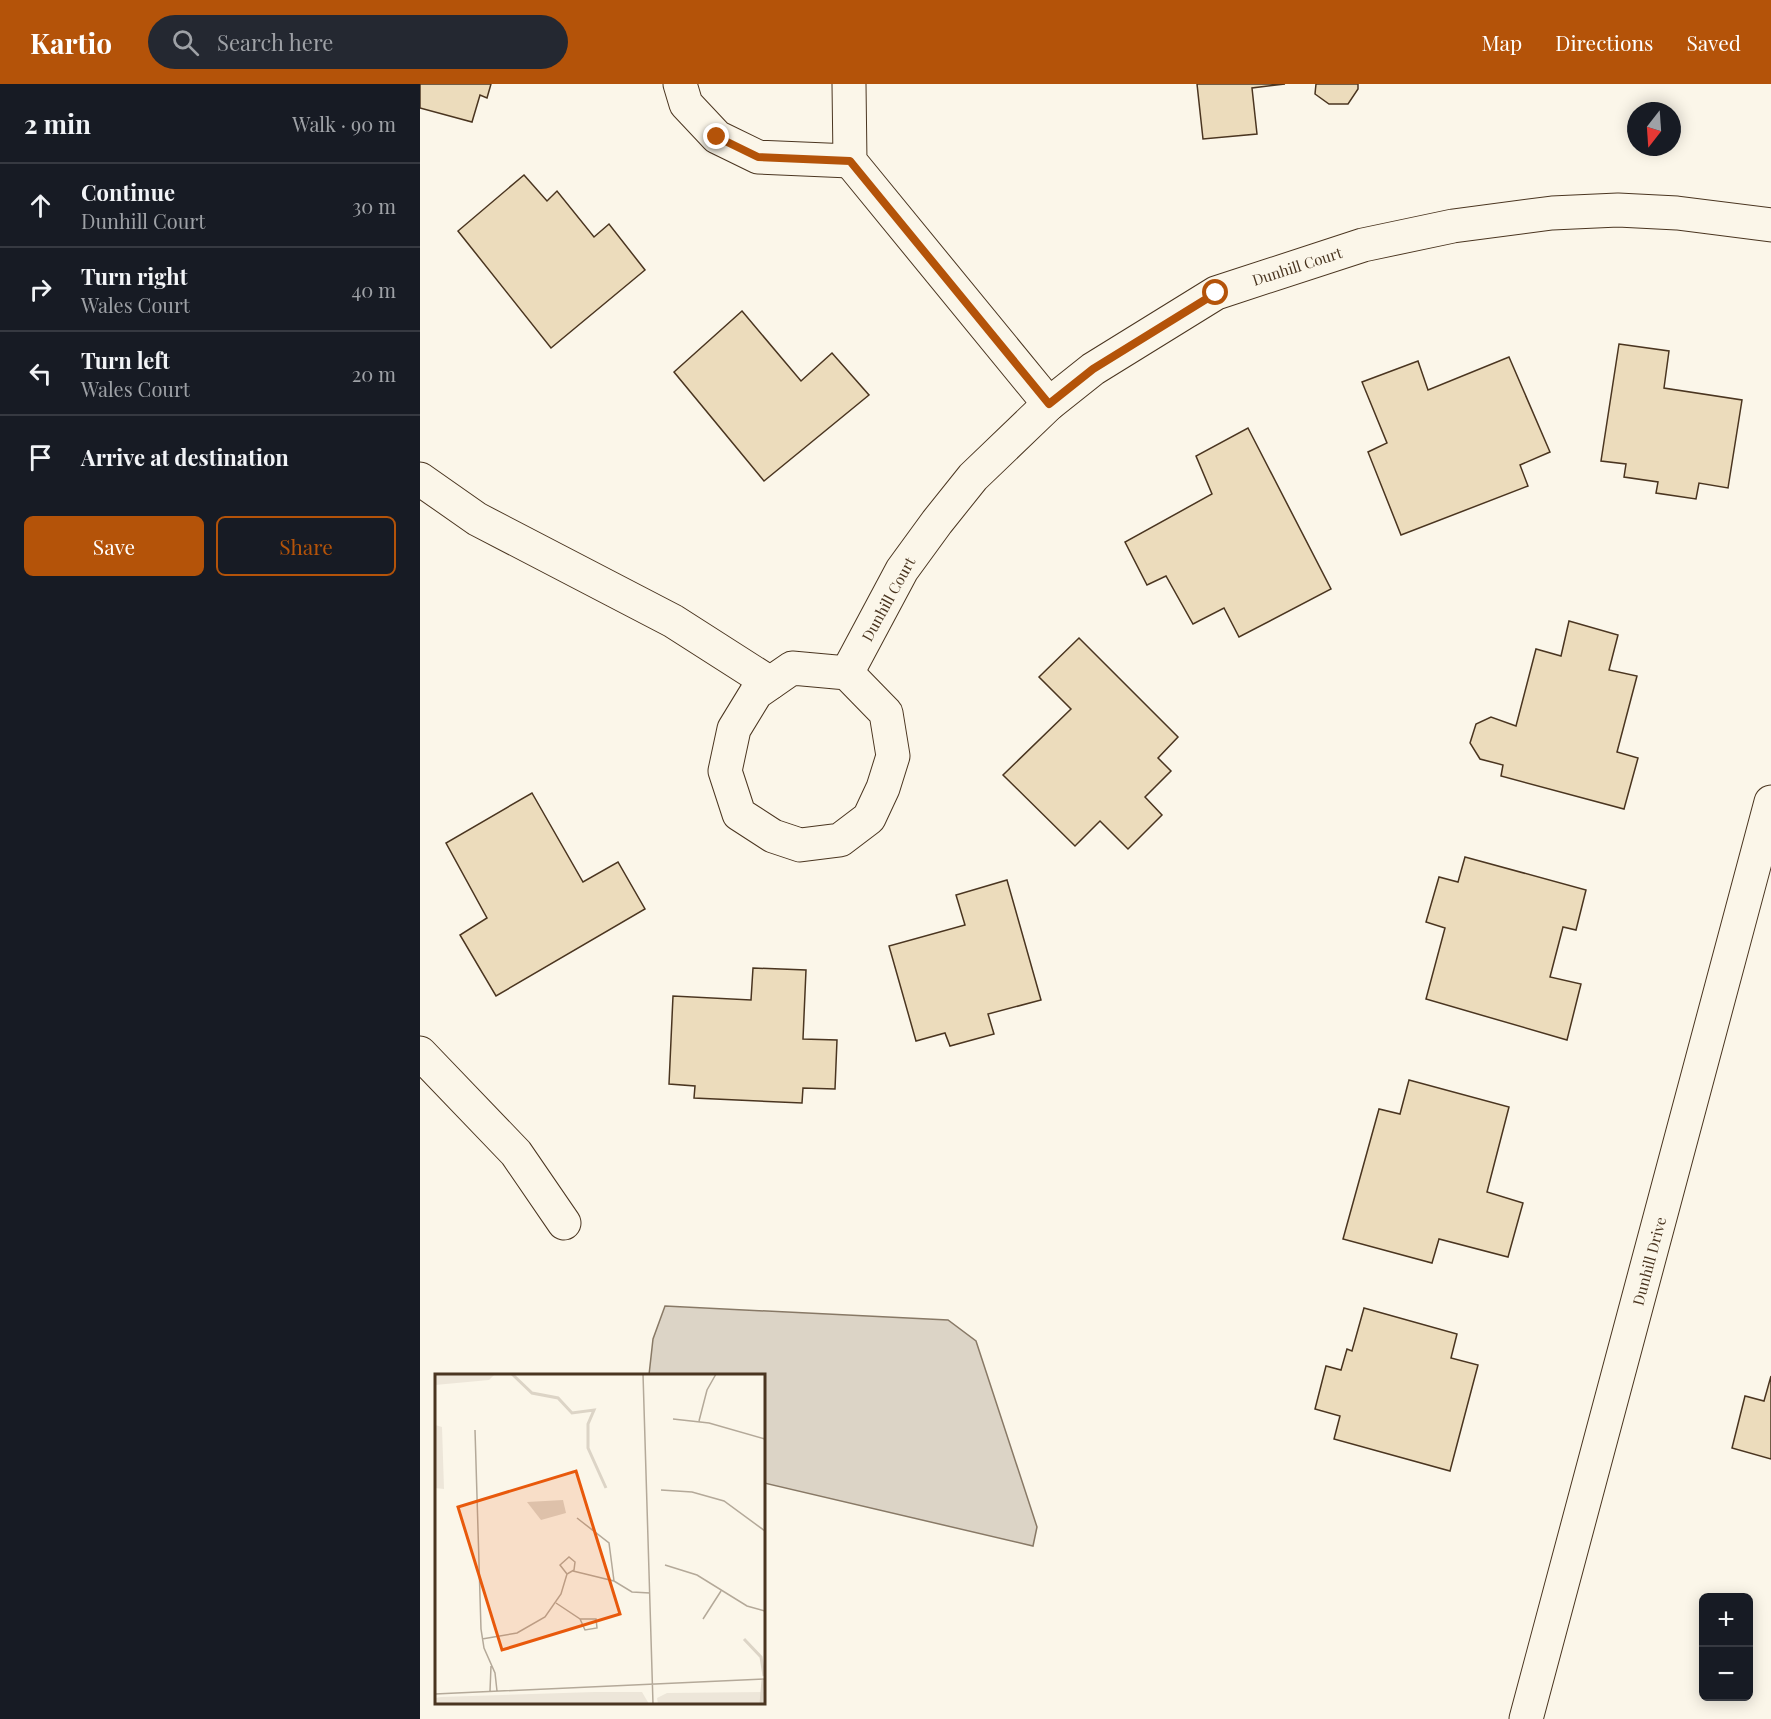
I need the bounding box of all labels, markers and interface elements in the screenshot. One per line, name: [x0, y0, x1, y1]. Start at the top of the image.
search box: [148, 15, 568, 69]
text: Kartio: [30, 24, 112, 61]
icon: search: [169, 26, 202, 59]
text: Search here: [217, 27, 333, 57]
text: Map: [1481, 28, 1522, 56]
text: Directions: [1555, 28, 1653, 56]
text: Saved: [1686, 28, 1741, 56]
north arrow: [1627, 102, 1681, 156]
text: 2 min: [24, 106, 91, 141]
text: Walk · 90 m: [292, 110, 396, 137]
route end: [703, 123, 729, 149]
text: Continue: [81, 177, 175, 207]
icon: ahead: [24, 189, 57, 222]
text: 30 m: [352, 192, 396, 219]
text: Dunhill Court: [81, 207, 205, 234]
street label: Dunhill Court: [1250, 242, 1345, 290]
text: Turn right: [81, 261, 187, 291]
icon: right: [24, 273, 57, 306]
text: 40 m: [351, 276, 396, 303]
route start: [1202, 279, 1228, 305]
text: Wales Court: [81, 291, 190, 318]
text: Turn left: [81, 345, 170, 375]
icon: left: [24, 357, 57, 390]
text: 20 m: [352, 360, 396, 387]
text: Wales Court: [81, 375, 190, 402]
icon: arrive: [24, 441, 57, 474]
text: Arrive at destination: [81, 442, 289, 472]
button: Save: [24, 516, 204, 576]
button: Share: [216, 516, 396, 576]
street label: Dunhill Court: [857, 553, 920, 645]
street label: Dunhill Drive: [1628, 1215, 1670, 1307]
inset map: [435, 1374, 765, 1704]
map controls: [1699, 1593, 1753, 1701]
button: +: [1699, 1593, 1753, 1647]
button: −: [1699, 1647, 1753, 1701]

